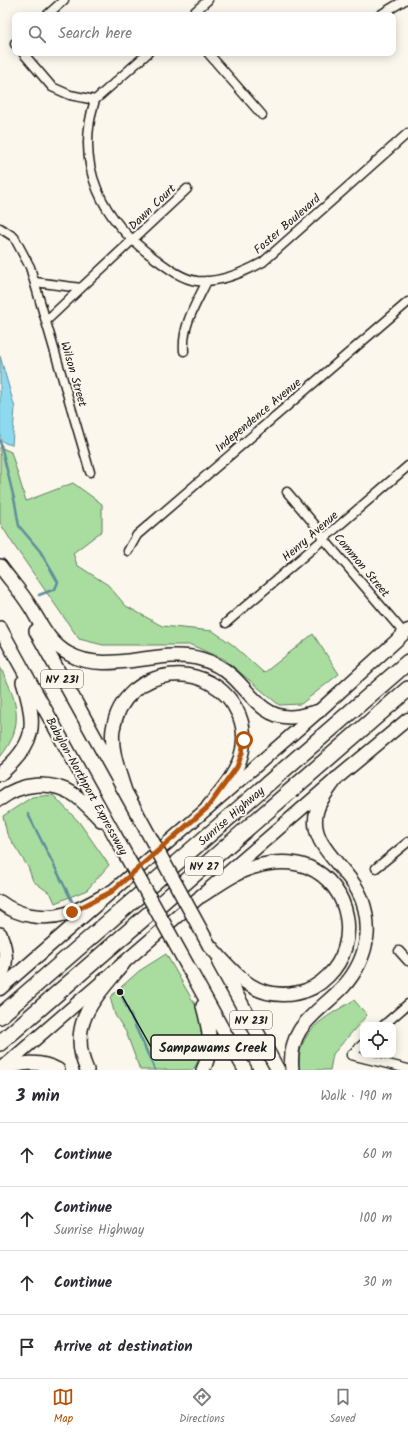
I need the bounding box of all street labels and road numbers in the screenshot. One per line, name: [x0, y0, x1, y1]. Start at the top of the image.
street label: Dawn Court: [124, 180, 181, 235]
street label: Foster Boulevard: [250, 189, 326, 259]
street label: Wilson Street: [55, 339, 92, 409]
street label: Independence Avenue: [211, 373, 306, 457]
street label: Henry Avenue: [278, 506, 343, 566]
street label: Common Street: [329, 529, 394, 602]
road number: NY 231: [41, 670, 83, 688]
street label: Babylon-Northport Expressway: [41, 714, 133, 859]
street label: Sunrise Highway: [194, 782, 269, 851]
road number: NY 27: [185, 857, 223, 875]
road number: NY 231: [230, 1011, 272, 1029]

